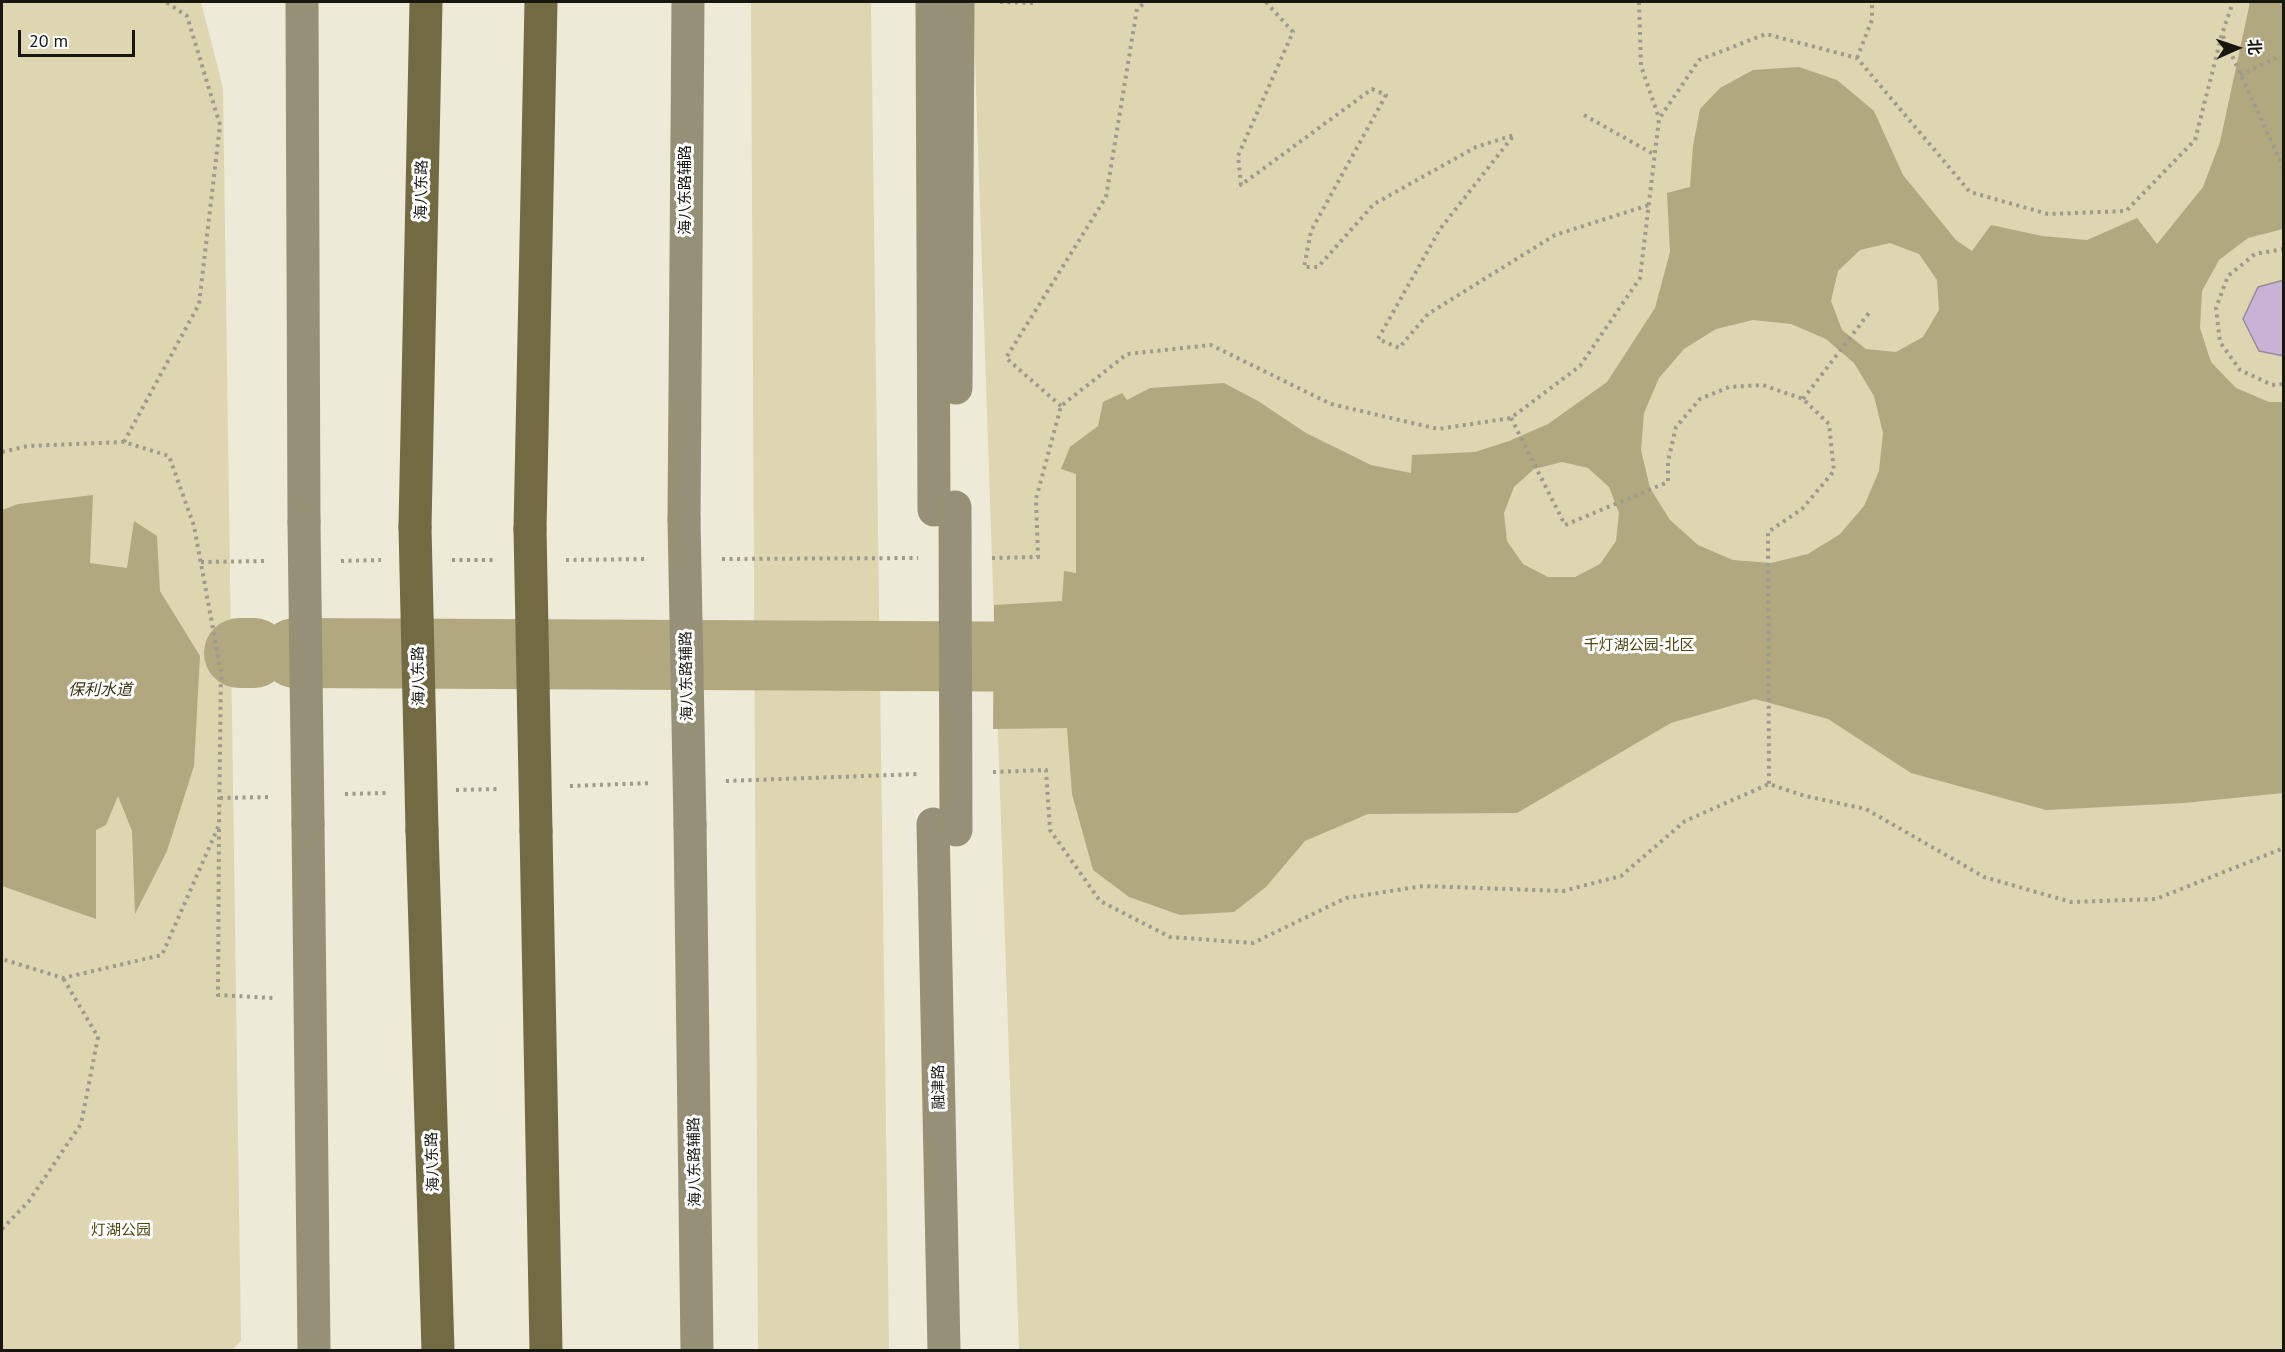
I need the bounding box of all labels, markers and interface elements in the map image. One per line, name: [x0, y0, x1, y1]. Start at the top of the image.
scale bar: [21, 18, 138, 56]
north arrow: [2207, 18, 2267, 78]
text: 20 m: [29, 29, 68, 52]
text: 北: [2245, 39, 2265, 56]
street label: 海八东路辅路: [677, 145, 695, 235]
street label: 海八东路: [412, 160, 432, 220]
street label: 海八东路辅路: [677, 631, 697, 721]
park label: 千灯湖公园-北区: [1584, 637, 1694, 655]
street label: 海八东路: [409, 646, 429, 706]
water label: 保利水道: [68, 680, 132, 700]
street label: 融津路: [930, 1064, 948, 1110]
street label: 海八东路辅路: [685, 1117, 705, 1207]
street label: 海八东路: [423, 1132, 443, 1192]
park label: 灯湖公园: [91, 1222, 151, 1240]

